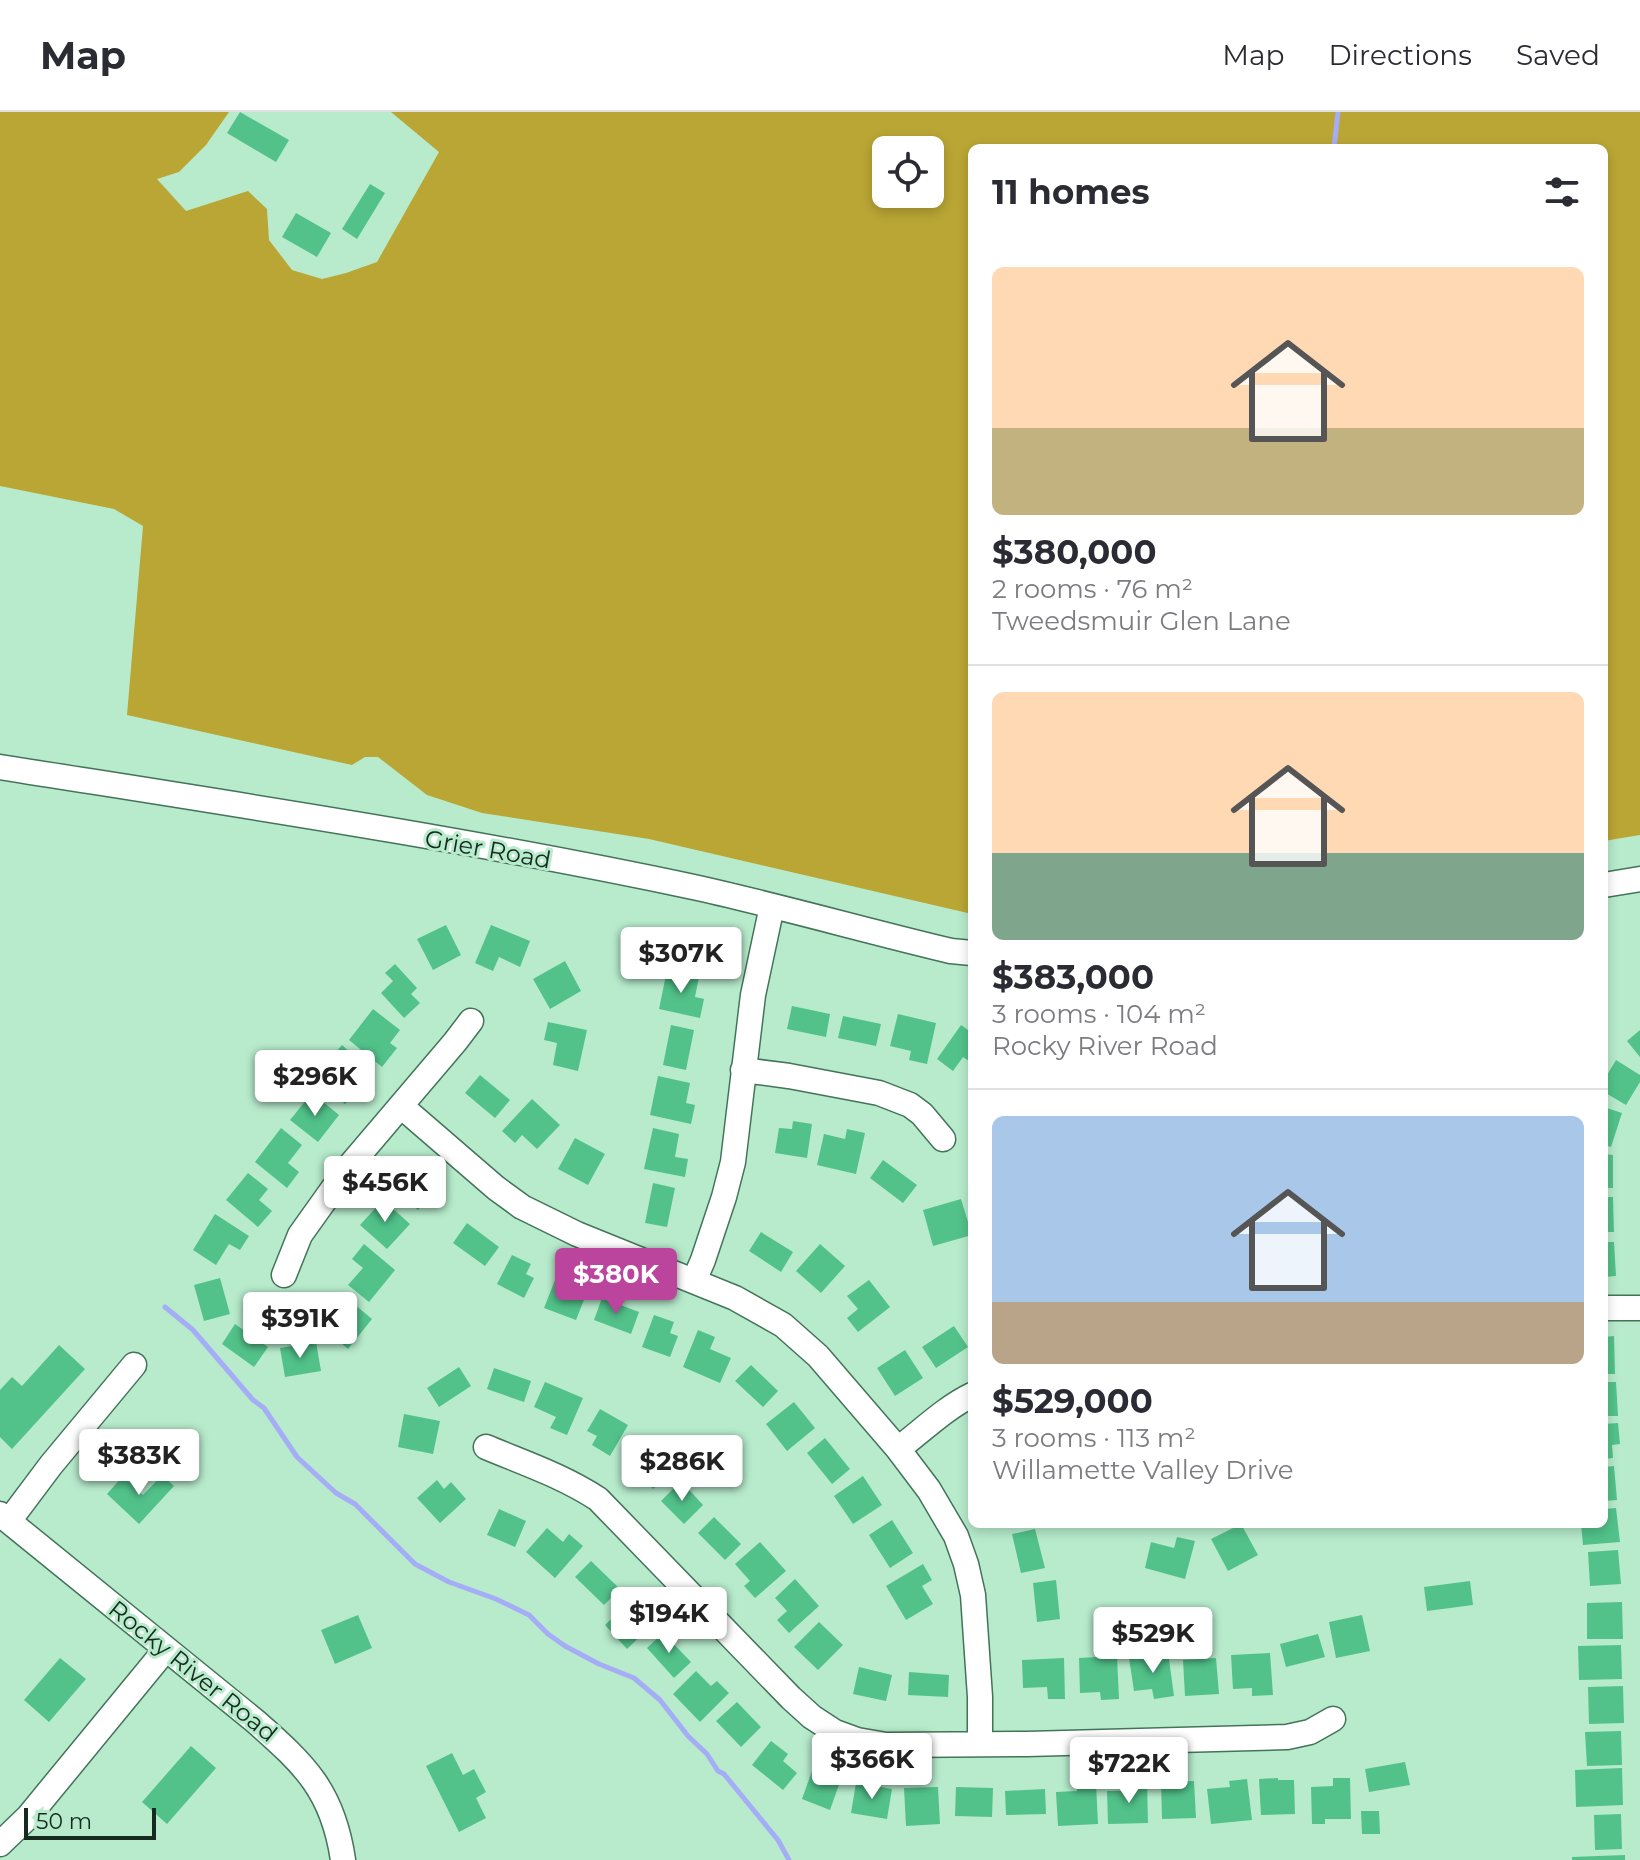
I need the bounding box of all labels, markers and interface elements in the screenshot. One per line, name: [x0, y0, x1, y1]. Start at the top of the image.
text: Map: [40, 32, 126, 79]
text: Map: [1222, 38, 1284, 72]
text: Directions: [1328, 38, 1472, 72]
text: Saved: [1516, 38, 1600, 72]
map controls: [872, 136, 944, 208]
button: locate: [872, 136, 944, 208]
icon: filters: [1540, 170, 1584, 214]
text: 11 homes: [992, 171, 1150, 213]
icon: home: [1216, 319, 1360, 463]
text: $380,000: [992, 531, 1157, 573]
text: 2 rooms · 76 m²: [992, 573, 1193, 605]
text: Tweedsmuir Glen Lane: [992, 605, 1291, 637]
icon: home: [1216, 744, 1360, 888]
street label: Grier Road: [423, 824, 553, 874]
pin: $307K: [625, 927, 737, 995]
text: $307K: [639, 937, 723, 969]
text: $383,000: [992, 956, 1154, 998]
text: 3 rooms · 104 m²: [992, 998, 1206, 1030]
text: Rocky River Road: [992, 1030, 1218, 1062]
pin: $296K: [259, 1050, 371, 1118]
text: $296K: [273, 1060, 357, 1092]
pin: $456K: [329, 1156, 441, 1224]
text: $456K: [342, 1166, 428, 1198]
icon: home: [1216, 1168, 1360, 1312]
pin: $380K: [560, 1248, 672, 1316]
text: $380K: [573, 1258, 659, 1290]
pin: $391K: [244, 1292, 356, 1360]
text: $391K: [261, 1302, 339, 1334]
text: $529,000: [992, 1380, 1153, 1422]
text: 3 rooms · 113 m²: [992, 1422, 1196, 1454]
pin: $383K: [83, 1429, 195, 1497]
pin: $286K: [626, 1435, 738, 1503]
text: $383K: [97, 1439, 181, 1471]
text: $286K: [640, 1445, 724, 1477]
text: Willamette Valley Drive: [992, 1454, 1293, 1486]
pin: $194K: [613, 1587, 725, 1655]
street label: Rocky River Road: [103, 1594, 283, 1748]
text: $194K: [629, 1597, 709, 1629]
pin: $529K: [1097, 1607, 1209, 1675]
text: $529K: [1111, 1617, 1195, 1649]
pin: $366K: [816, 1733, 928, 1801]
pin: $722K: [1073, 1737, 1185, 1805]
text: $366K: [830, 1743, 914, 1775]
text: $722K: [1088, 1747, 1170, 1779]
scale bar: [24, 1804, 156, 1840]
text: 50 m: [36, 1808, 92, 1835]

